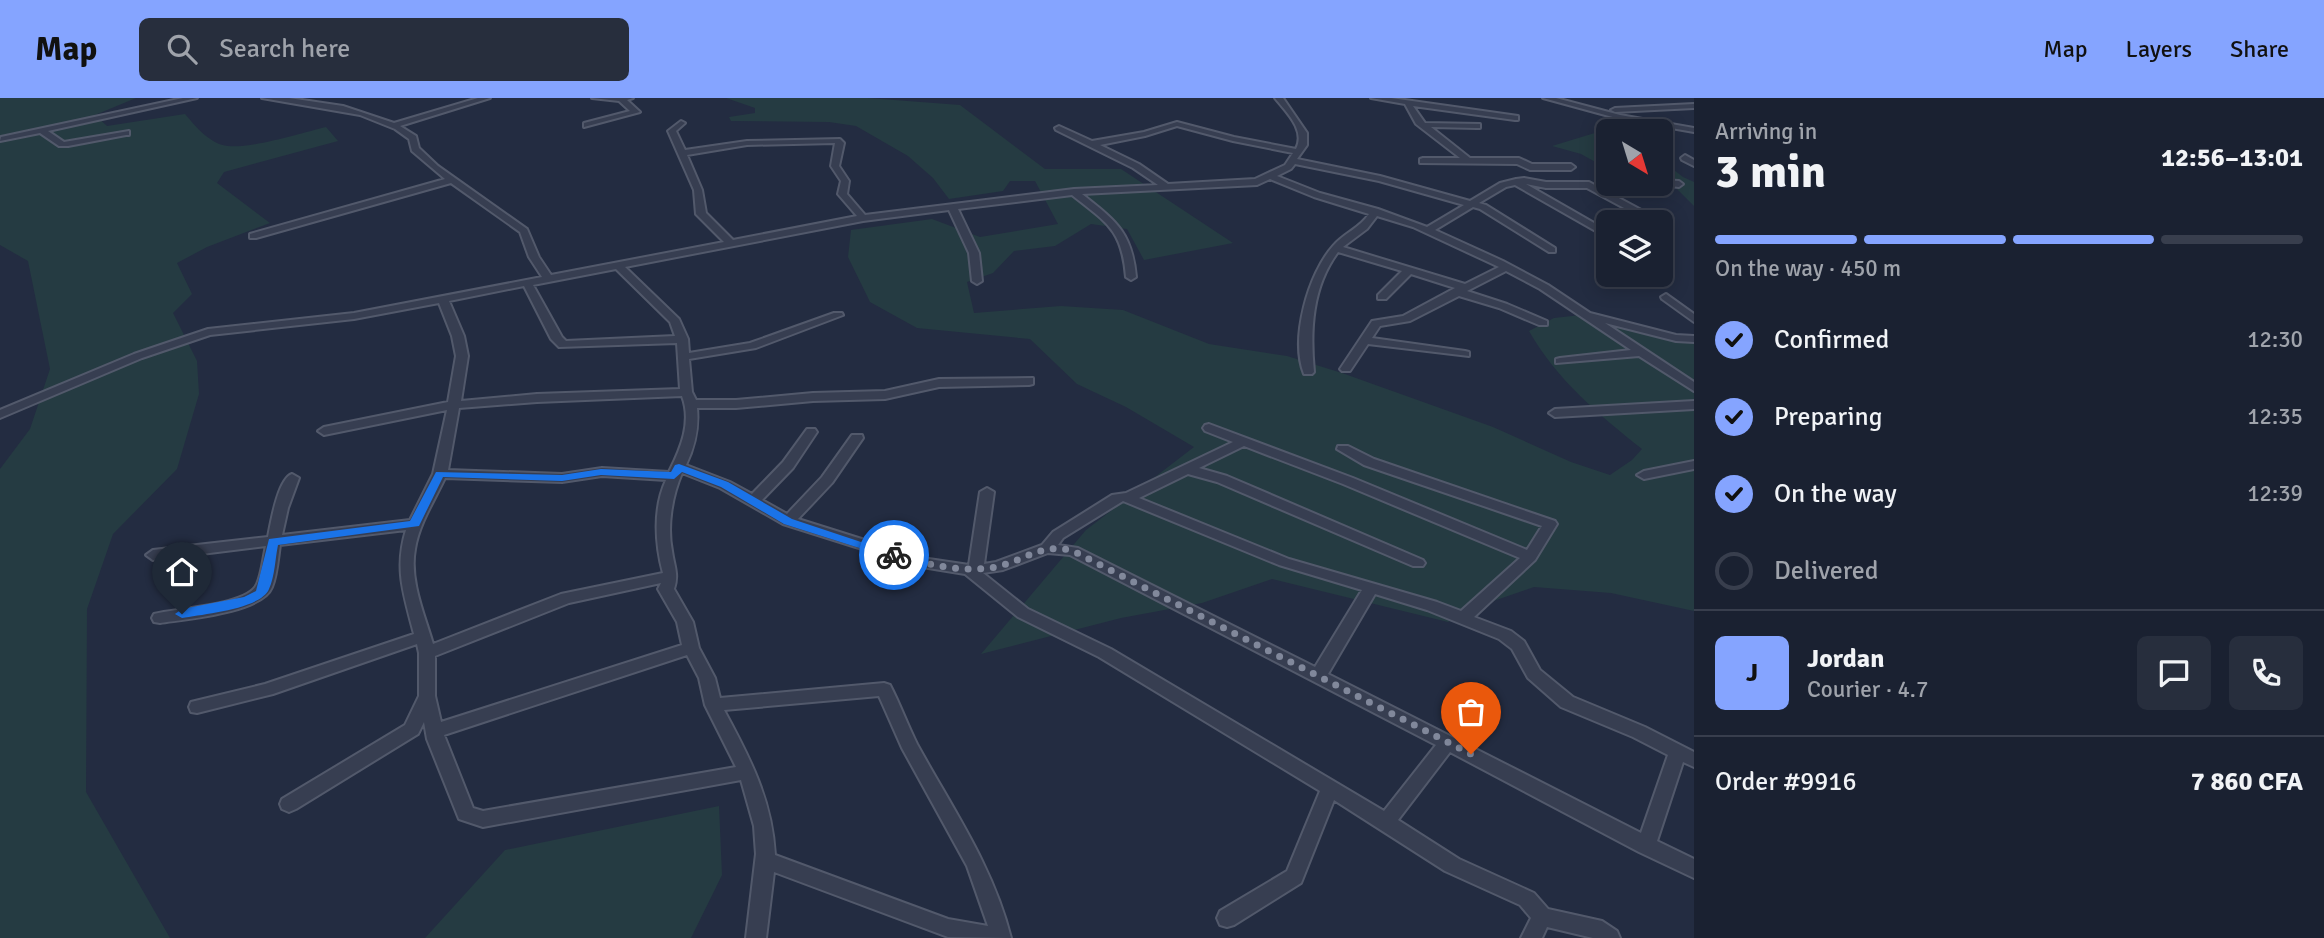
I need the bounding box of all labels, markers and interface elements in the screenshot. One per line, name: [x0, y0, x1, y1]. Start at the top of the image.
search box: [139, 18, 629, 81]
text: Map: [35, 29, 97, 70]
icon: search: [163, 30, 201, 68]
text: Search here: [219, 33, 350, 65]
text: Map: [2043, 34, 2088, 64]
text: Layers: [2126, 34, 2192, 64]
text: Share: [2230, 34, 2289, 64]
text: Arriving in: [1715, 117, 1817, 146]
north arrow: [1596, 119, 1673, 196]
map controls: [1596, 119, 1673, 287]
text: 12:56–13:01: [2161, 142, 2303, 174]
text: 3 min: [1715, 144, 1826, 200]
button: layers: [1596, 210, 1673, 287]
text: On the way · 450 m: [1715, 254, 1901, 283]
icon: check: [1715, 321, 1753, 359]
text: Confirmed: [1774, 324, 1889, 356]
text: 12:30: [2247, 325, 2303, 354]
icon: check: [1715, 398, 1753, 436]
text: Preparing: [1774, 401, 1882, 433]
text: 12:35: [2247, 402, 2303, 431]
icon: check: [1715, 475, 1753, 513]
text: On the way: [1774, 478, 1897, 510]
text: 12:39: [2247, 479, 2303, 508]
courier: [859, 520, 929, 590]
icon: bike: [875, 536, 913, 574]
pin: [152, 542, 212, 614]
icon: home: [163, 553, 201, 591]
text: Delivered: [1774, 555, 1879, 587]
button: chat: [2137, 636, 2211, 710]
button: phone: [2229, 636, 2303, 710]
text: Jordan: [1807, 643, 1884, 675]
text: J: [1746, 657, 1758, 689]
text: Courier · 4.7: [1807, 675, 1928, 704]
pin: [1441, 682, 1501, 754]
icon: bag: [1452, 693, 1490, 731]
text: Order #9916: [1715, 766, 1856, 798]
text: 7 860 CFA: [2191, 766, 2303, 798]

